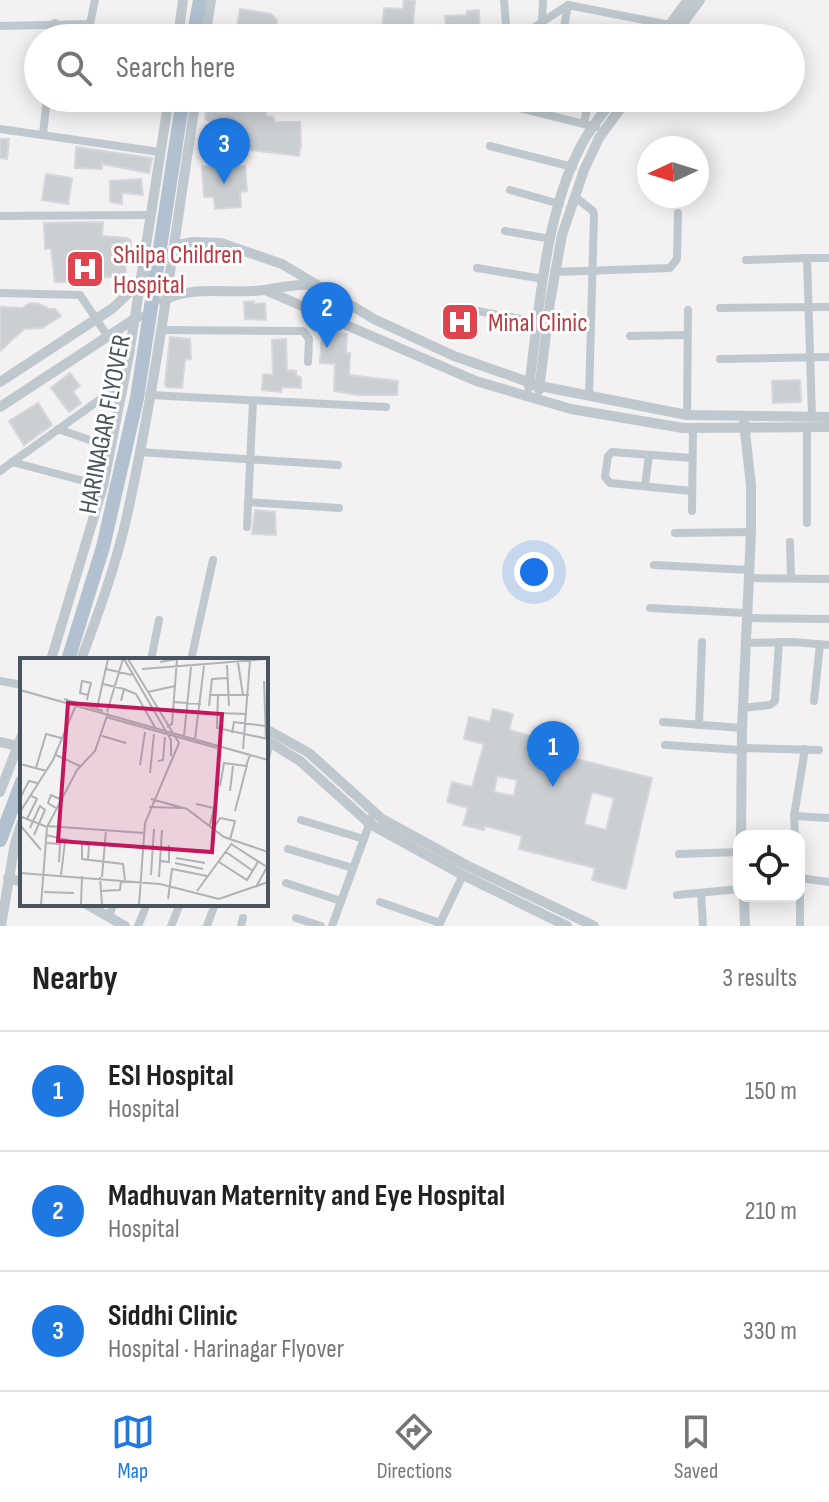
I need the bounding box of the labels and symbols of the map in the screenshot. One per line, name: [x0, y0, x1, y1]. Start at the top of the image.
pin: 3: [198, 118, 250, 184]
north arrow: [637, 136, 709, 208]
place label: Shilpa Children Hospital: [113, 240, 243, 301]
hospital icon: Shilpa Children Hospital: [64, 248, 106, 290]
pin: 2: [301, 282, 353, 348]
hospital icon: Minal Clinic: [439, 301, 481, 343]
place label: Minal Clinic: [488, 308, 588, 339]
street label: HARINAGAR FLYOVER: [73, 332, 138, 516]
your location: [514, 552, 554, 592]
inset map: [20, 658, 268, 906]
pin: 1: [527, 721, 579, 787]

